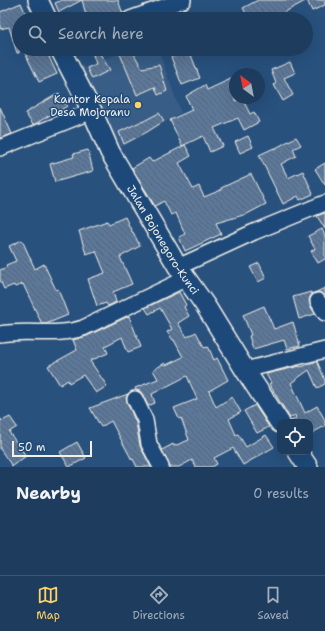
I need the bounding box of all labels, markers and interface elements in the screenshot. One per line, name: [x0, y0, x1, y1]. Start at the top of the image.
search box: [12, 12, 313, 56]
icon: search: [26, 23, 48, 45]
text: Search here: [58, 24, 144, 44]
north arrow: [229, 68, 265, 104]
place label: Kantor Kepala Desa Mojoranu: [50, 92, 130, 120]
marker: Kantor Kepala Desa Mojoranu: [133, 100, 143, 110]
street label: Jalan Bojonegoro-Kunci: [123, 182, 202, 298]
map controls: [277, 419, 313, 455]
button: locate: [277, 419, 313, 455]
scale bar: [12, 439, 92, 458]
text: 50 m: [18, 440, 46, 455]
text: Nearby: [16, 482, 81, 504]
text: 0 results: [253, 485, 309, 502]
tab: Map: [36, 584, 60, 623]
tab: Directions: [132, 584, 185, 623]
tab: Saved: [257, 584, 289, 623]

